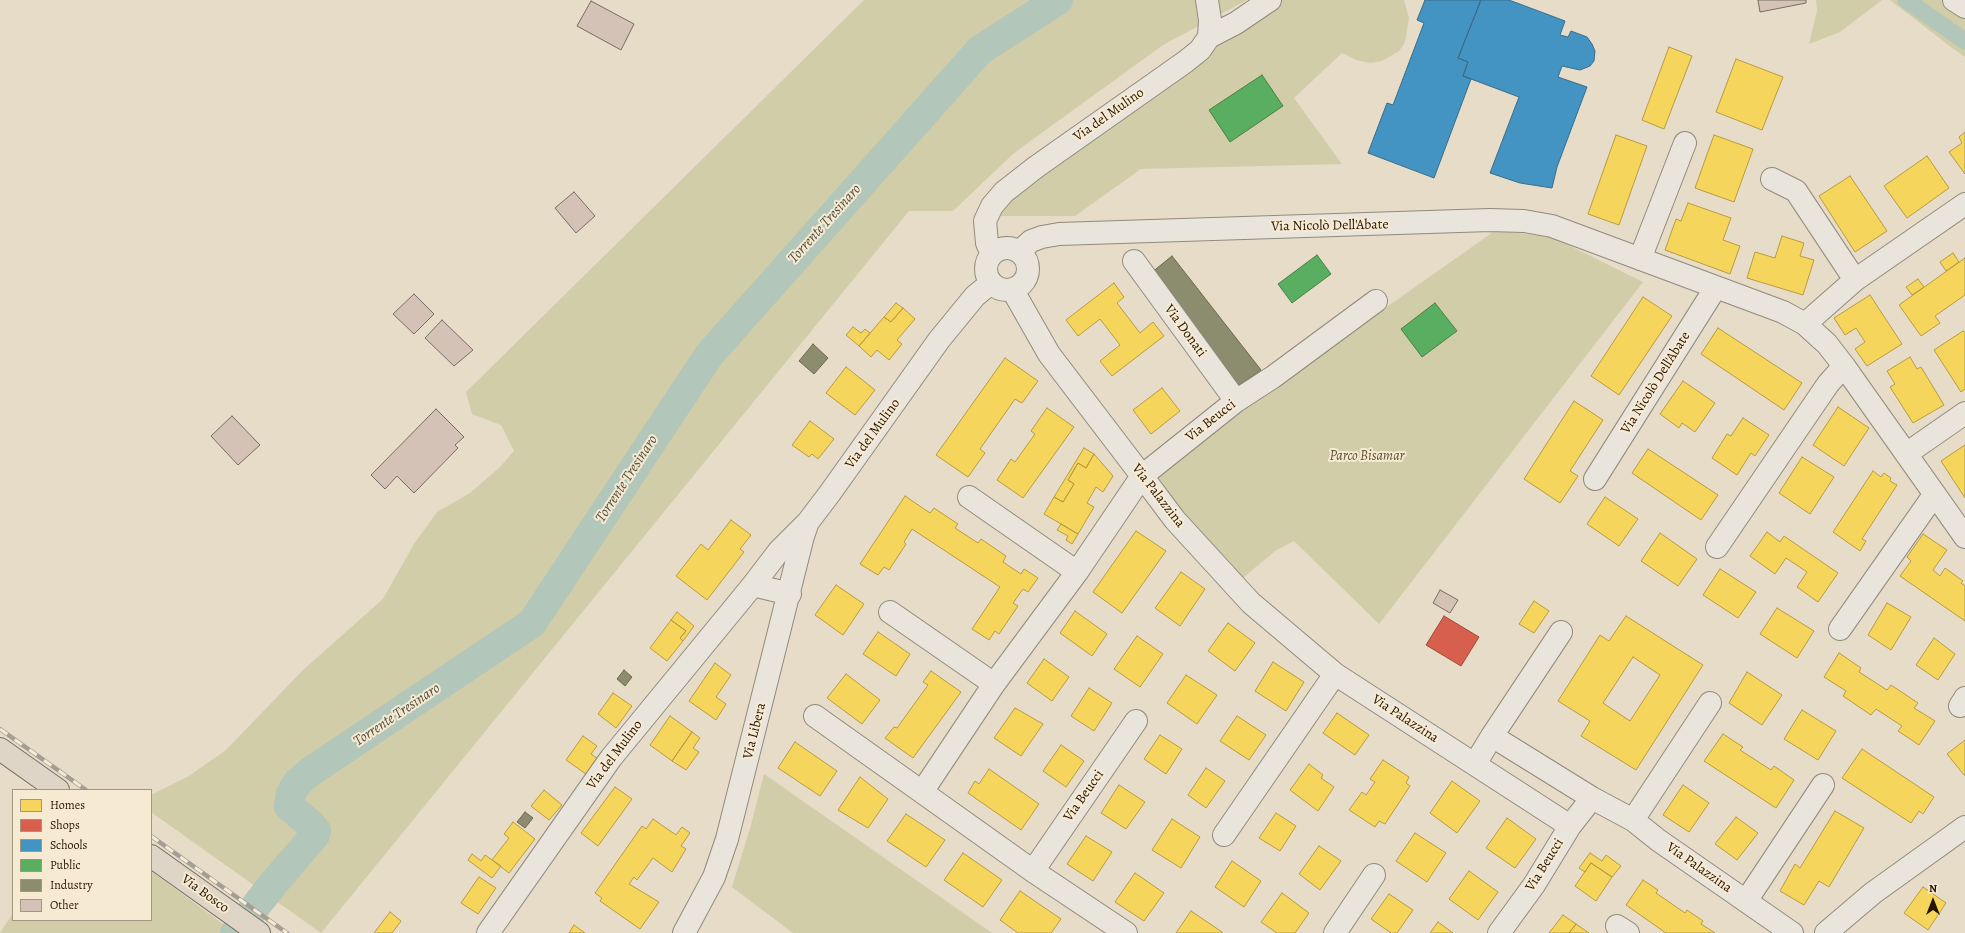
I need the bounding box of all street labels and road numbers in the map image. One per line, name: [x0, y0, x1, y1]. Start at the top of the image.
street label: Via del Mulino: [1070, 84, 1148, 146]
street label: Via Nicolò Dell'Abate: [1271, 217, 1389, 235]
street label: Via Donati: [1160, 301, 1210, 361]
street label: Via Nicolò Dell'Abate: [1618, 329, 1694, 437]
street label: Via del Mulino: [842, 396, 904, 472]
street label: Via Beucci: [1183, 396, 1239, 446]
street label: Via Palazzina: [1128, 461, 1188, 531]
street label: Via Palazzina: [1368, 691, 1442, 747]
street label: Via Libera: [740, 701, 770, 761]
street label: Via del Mulino: [584, 717, 646, 793]
street label: Via Beucci: [1060, 767, 1108, 825]
street label: Via Beucci: [1522, 836, 1568, 894]
street label: Via Palazzina: [1663, 839, 1735, 897]
street label: Via Bosco: [178, 871, 232, 917]

